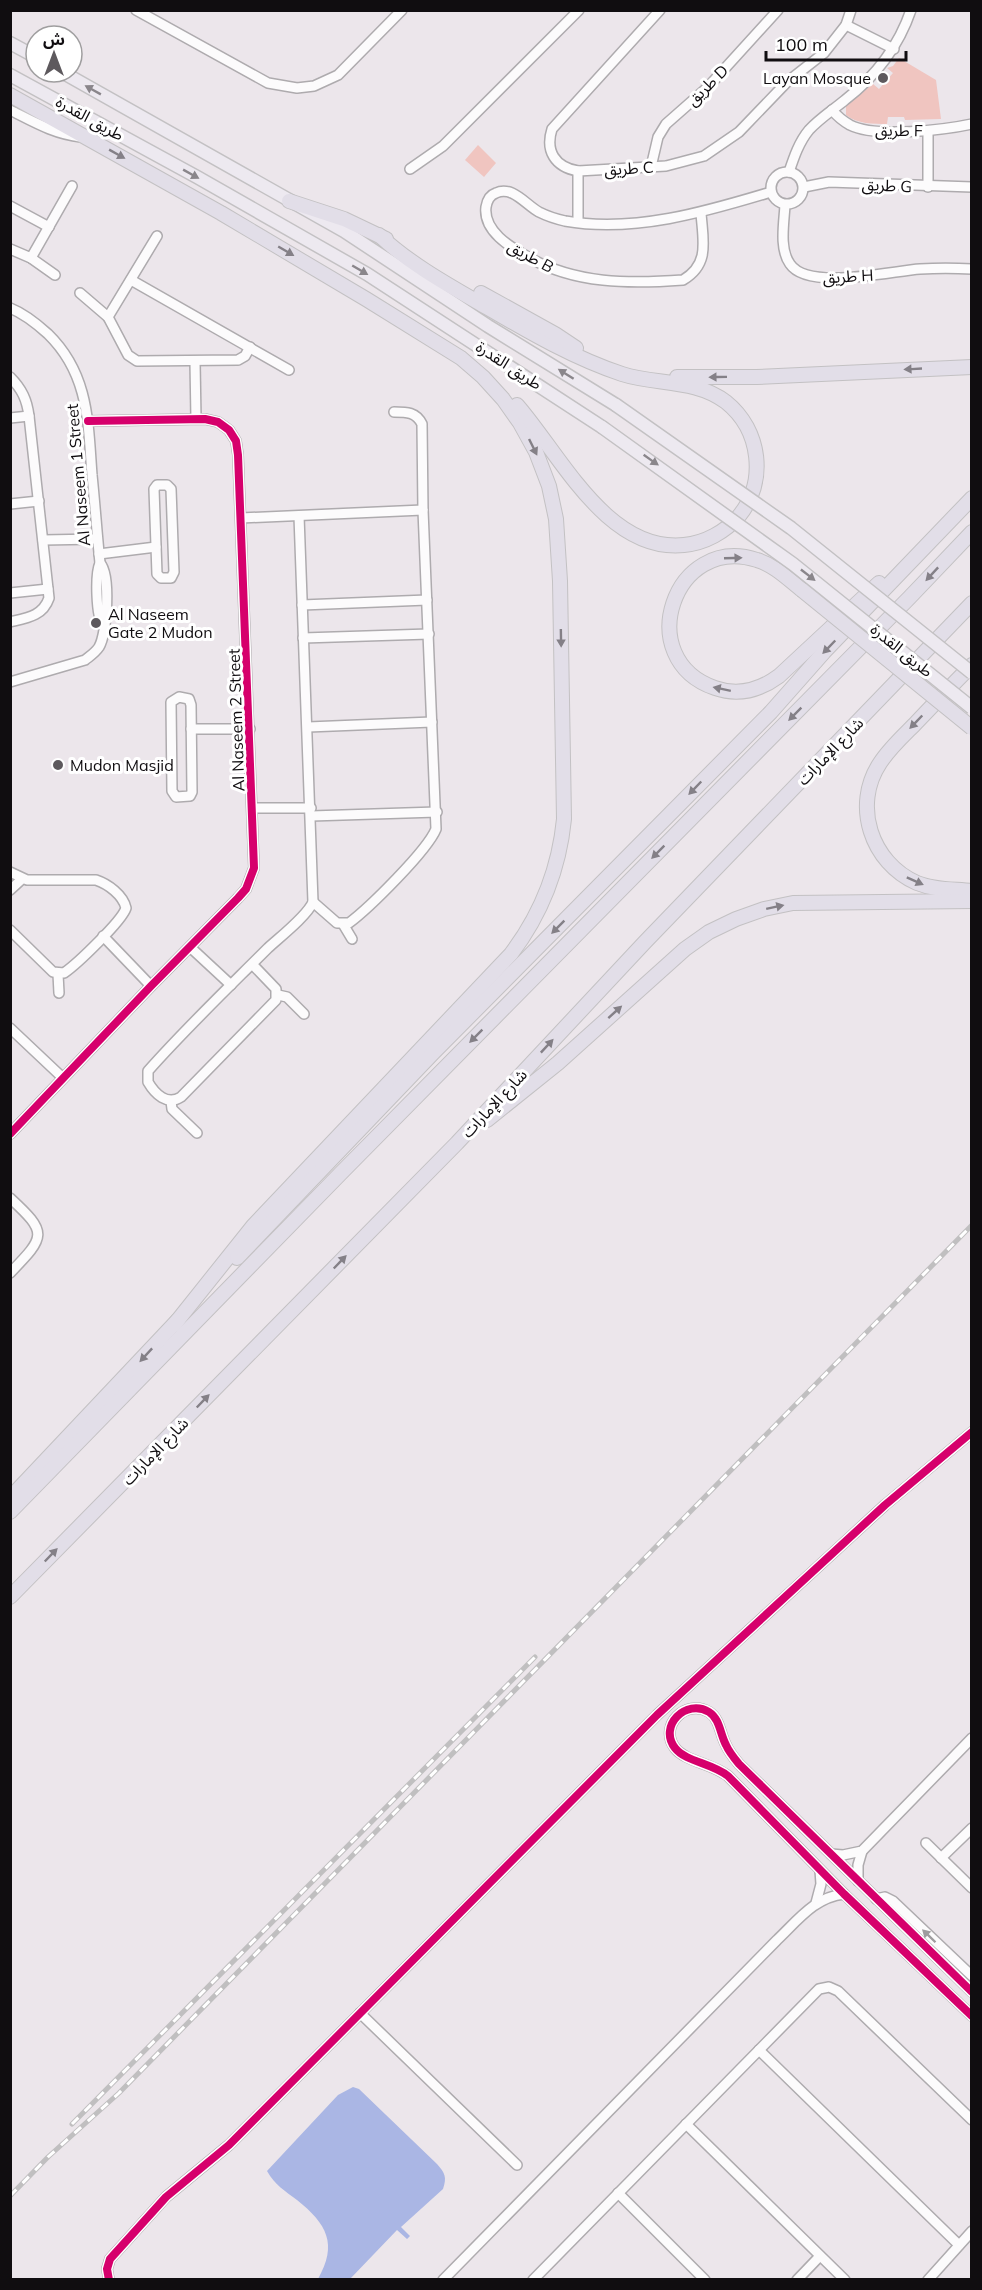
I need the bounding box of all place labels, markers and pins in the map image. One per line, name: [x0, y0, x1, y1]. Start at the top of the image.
place label: Layan Mosque: [763, 68, 871, 88]
marker: Layan Mosque: [876, 71, 890, 85]
place label: Al Naseem Gate 2 Mudon: [108, 604, 213, 642]
marker: Al Naseem Gate 2 Mudon: [89, 616, 103, 630]
place label: Mudon Masjid: [70, 755, 174, 775]
marker: Mudon Masjid: [51, 758, 65, 772]

